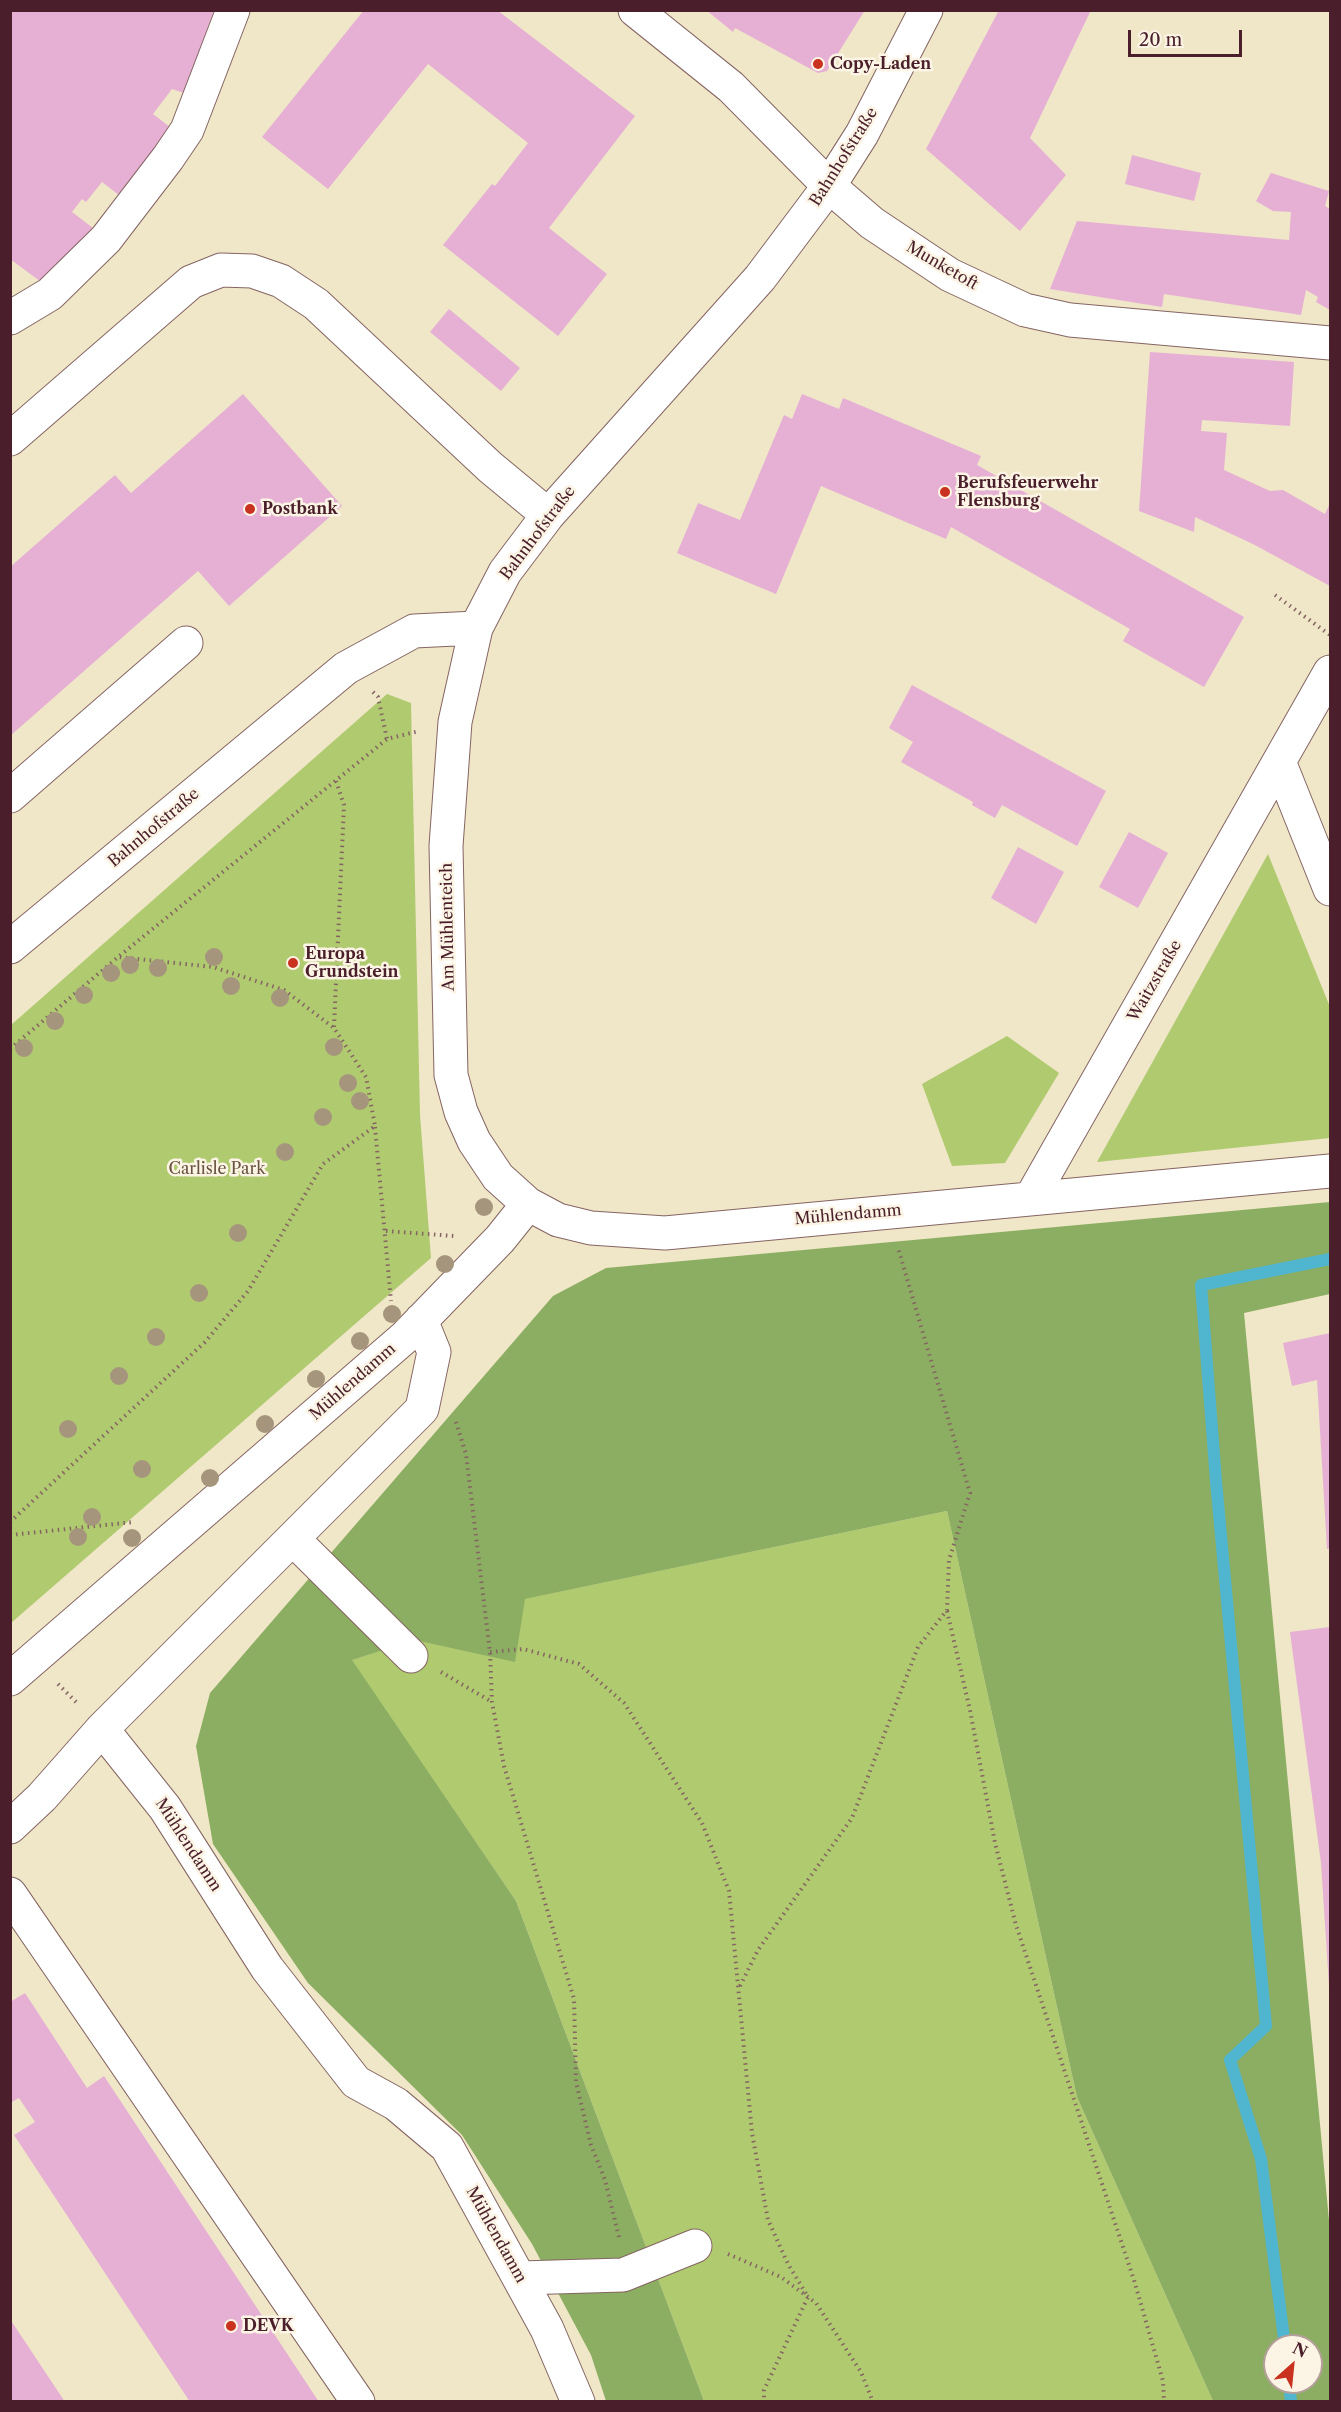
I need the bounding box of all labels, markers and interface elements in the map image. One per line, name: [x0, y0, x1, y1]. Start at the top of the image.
scale bar: [1131, 18, 1245, 56]
text: 20 m: [1139, 29, 1182, 51]
place label: Copy-Laden: [830, 54, 931, 74]
marker: Copy-Laden: [811, 57, 825, 71]
street label: Bahnhofstraße: [806, 104, 882, 210]
street label: Munketoft: [903, 238, 981, 294]
place label: Berufsfeuerwehr Flensburg: [957, 473, 1098, 511]
street label: Bahnhofstraße: [496, 482, 580, 584]
marker: Berufsfeuerwehr Flensburg: [938, 485, 952, 499]
place label: Postbank: [262, 499, 338, 519]
marker: Postbank: [243, 502, 257, 516]
street label: Bahnhofstraße: [105, 784, 203, 872]
street label: Am Mühlenteich: [437, 863, 459, 991]
street label: Waitzstraße: [1124, 937, 1186, 1025]
place label: Europa Grundstein: [305, 944, 399, 982]
marker: Europa Grundstein: [286, 956, 300, 970]
park label: Carlisle Park: [169, 1159, 265, 1179]
street label: Mühlendamm: [794, 1201, 902, 1229]
street label: Mühlendamm: [306, 1340, 400, 1424]
street label: Mühlendamm: [151, 1795, 225, 1895]
street label: Mühlendamm: [462, 2183, 530, 2287]
place label: DEVK: [243, 2316, 293, 2336]
marker: DEVK: [224, 2319, 238, 2333]
north arrow: [1263, 2334, 1323, 2394]
text: N: [1290, 2338, 1311, 2362]

